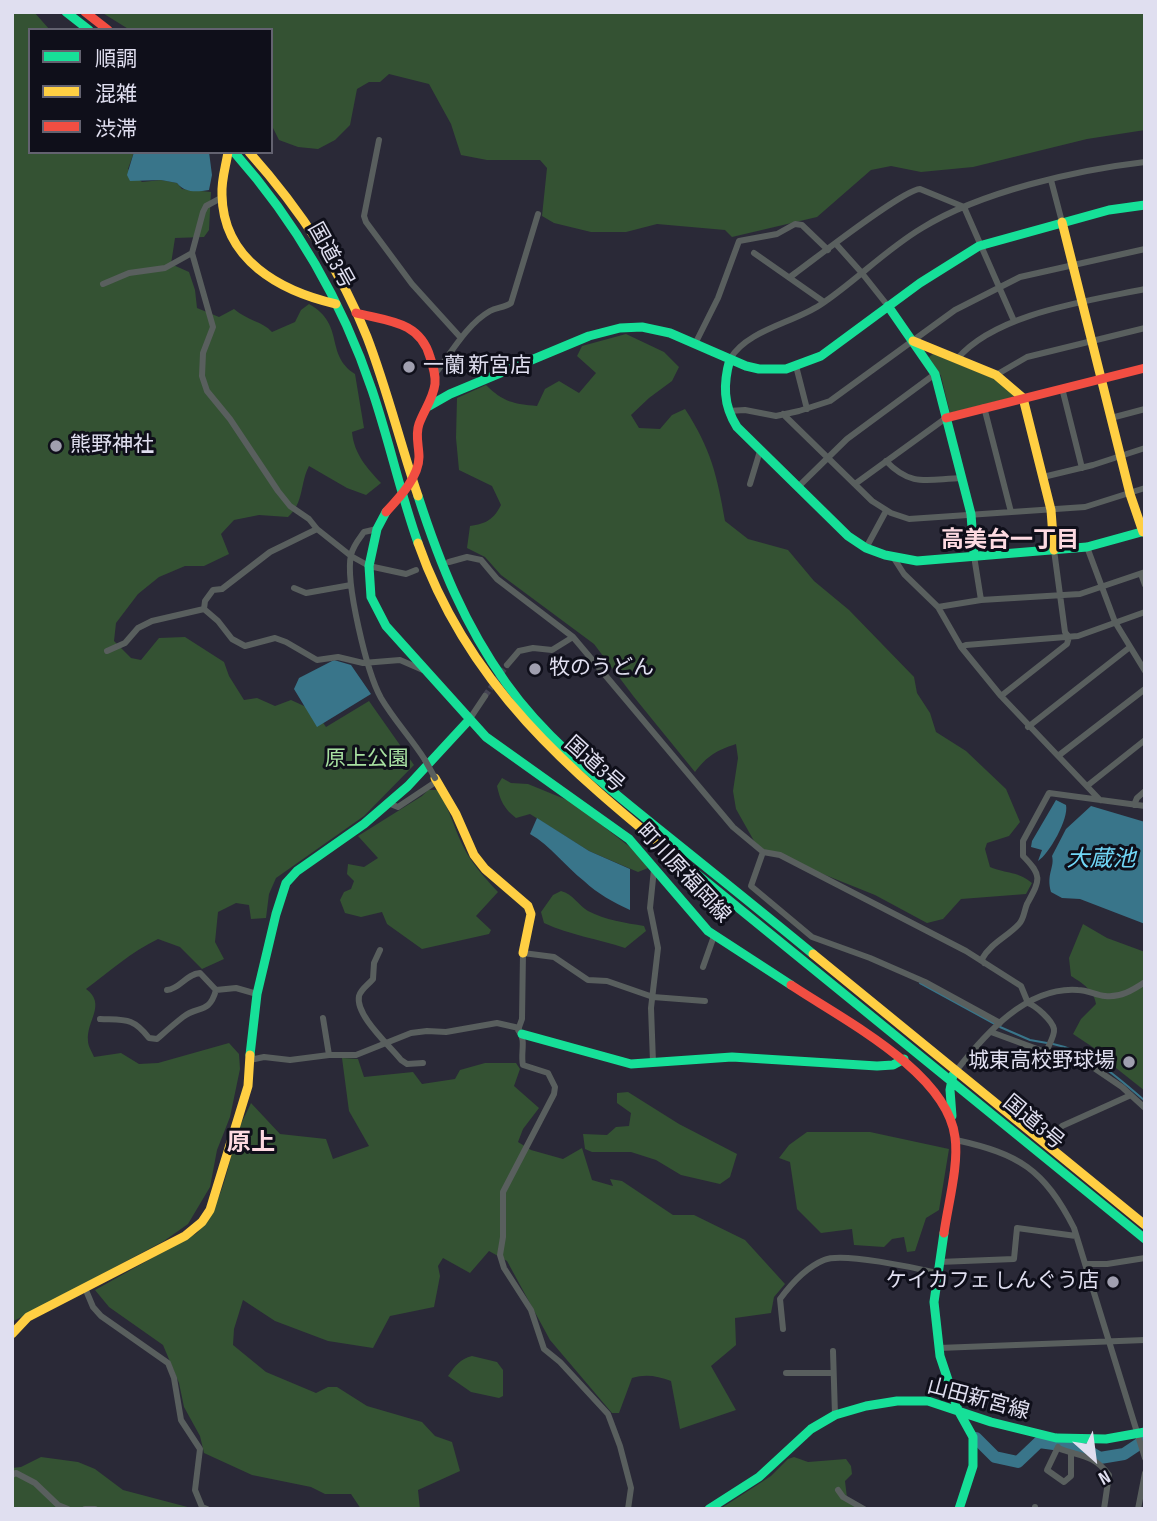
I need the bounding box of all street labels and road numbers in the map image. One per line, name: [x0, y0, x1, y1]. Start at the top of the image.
street label: 国道3号: [302, 218, 358, 294]
street label: 国道3号: [559, 732, 629, 798]
street label: 町川原福岡線: [631, 819, 735, 929]
street label: 国道3号: [997, 1090, 1069, 1156]
street label: 山田新宮線: [924, 1374, 1032, 1426]

